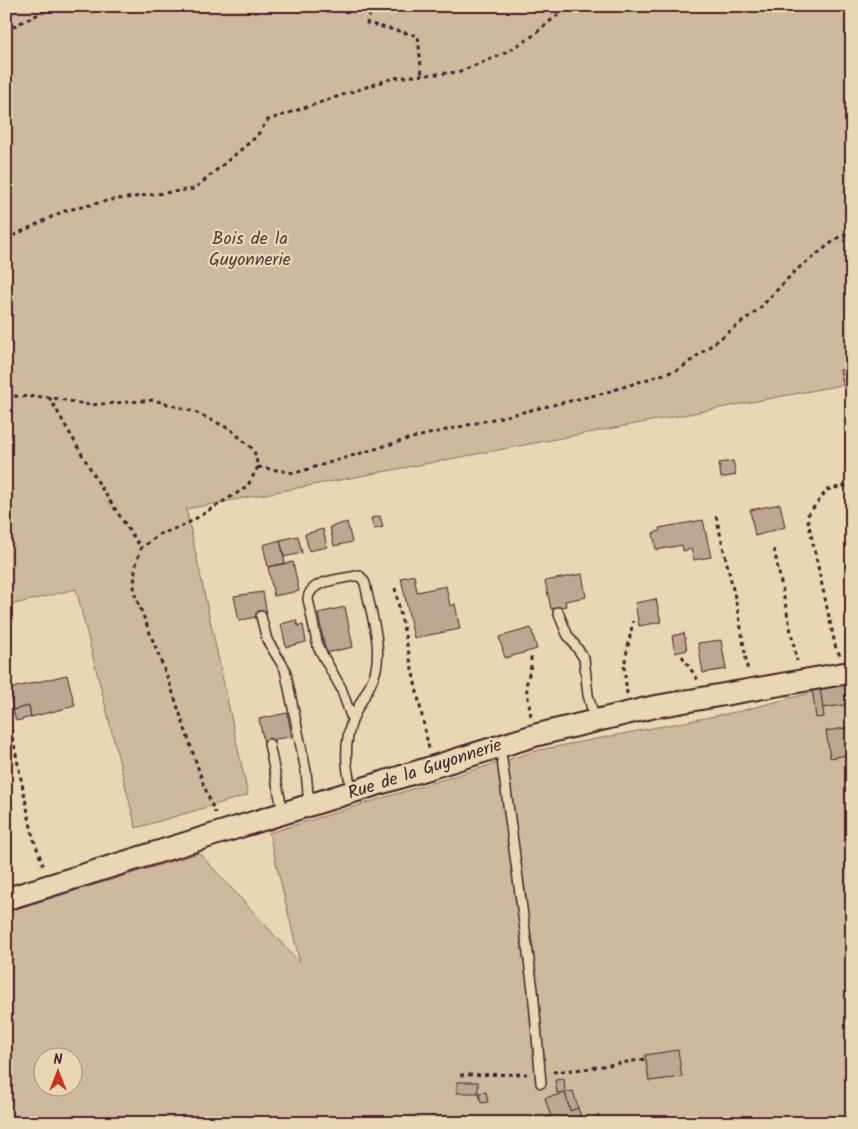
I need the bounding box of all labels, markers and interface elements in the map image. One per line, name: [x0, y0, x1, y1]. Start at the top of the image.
park label: Bois de la Guyonnerie: [209, 225, 291, 275]
street label: Rue de la Guyonnerie: [344, 731, 506, 809]
north arrow: [32, 1046, 82, 1096]
text: N: [54, 1049, 63, 1071]

